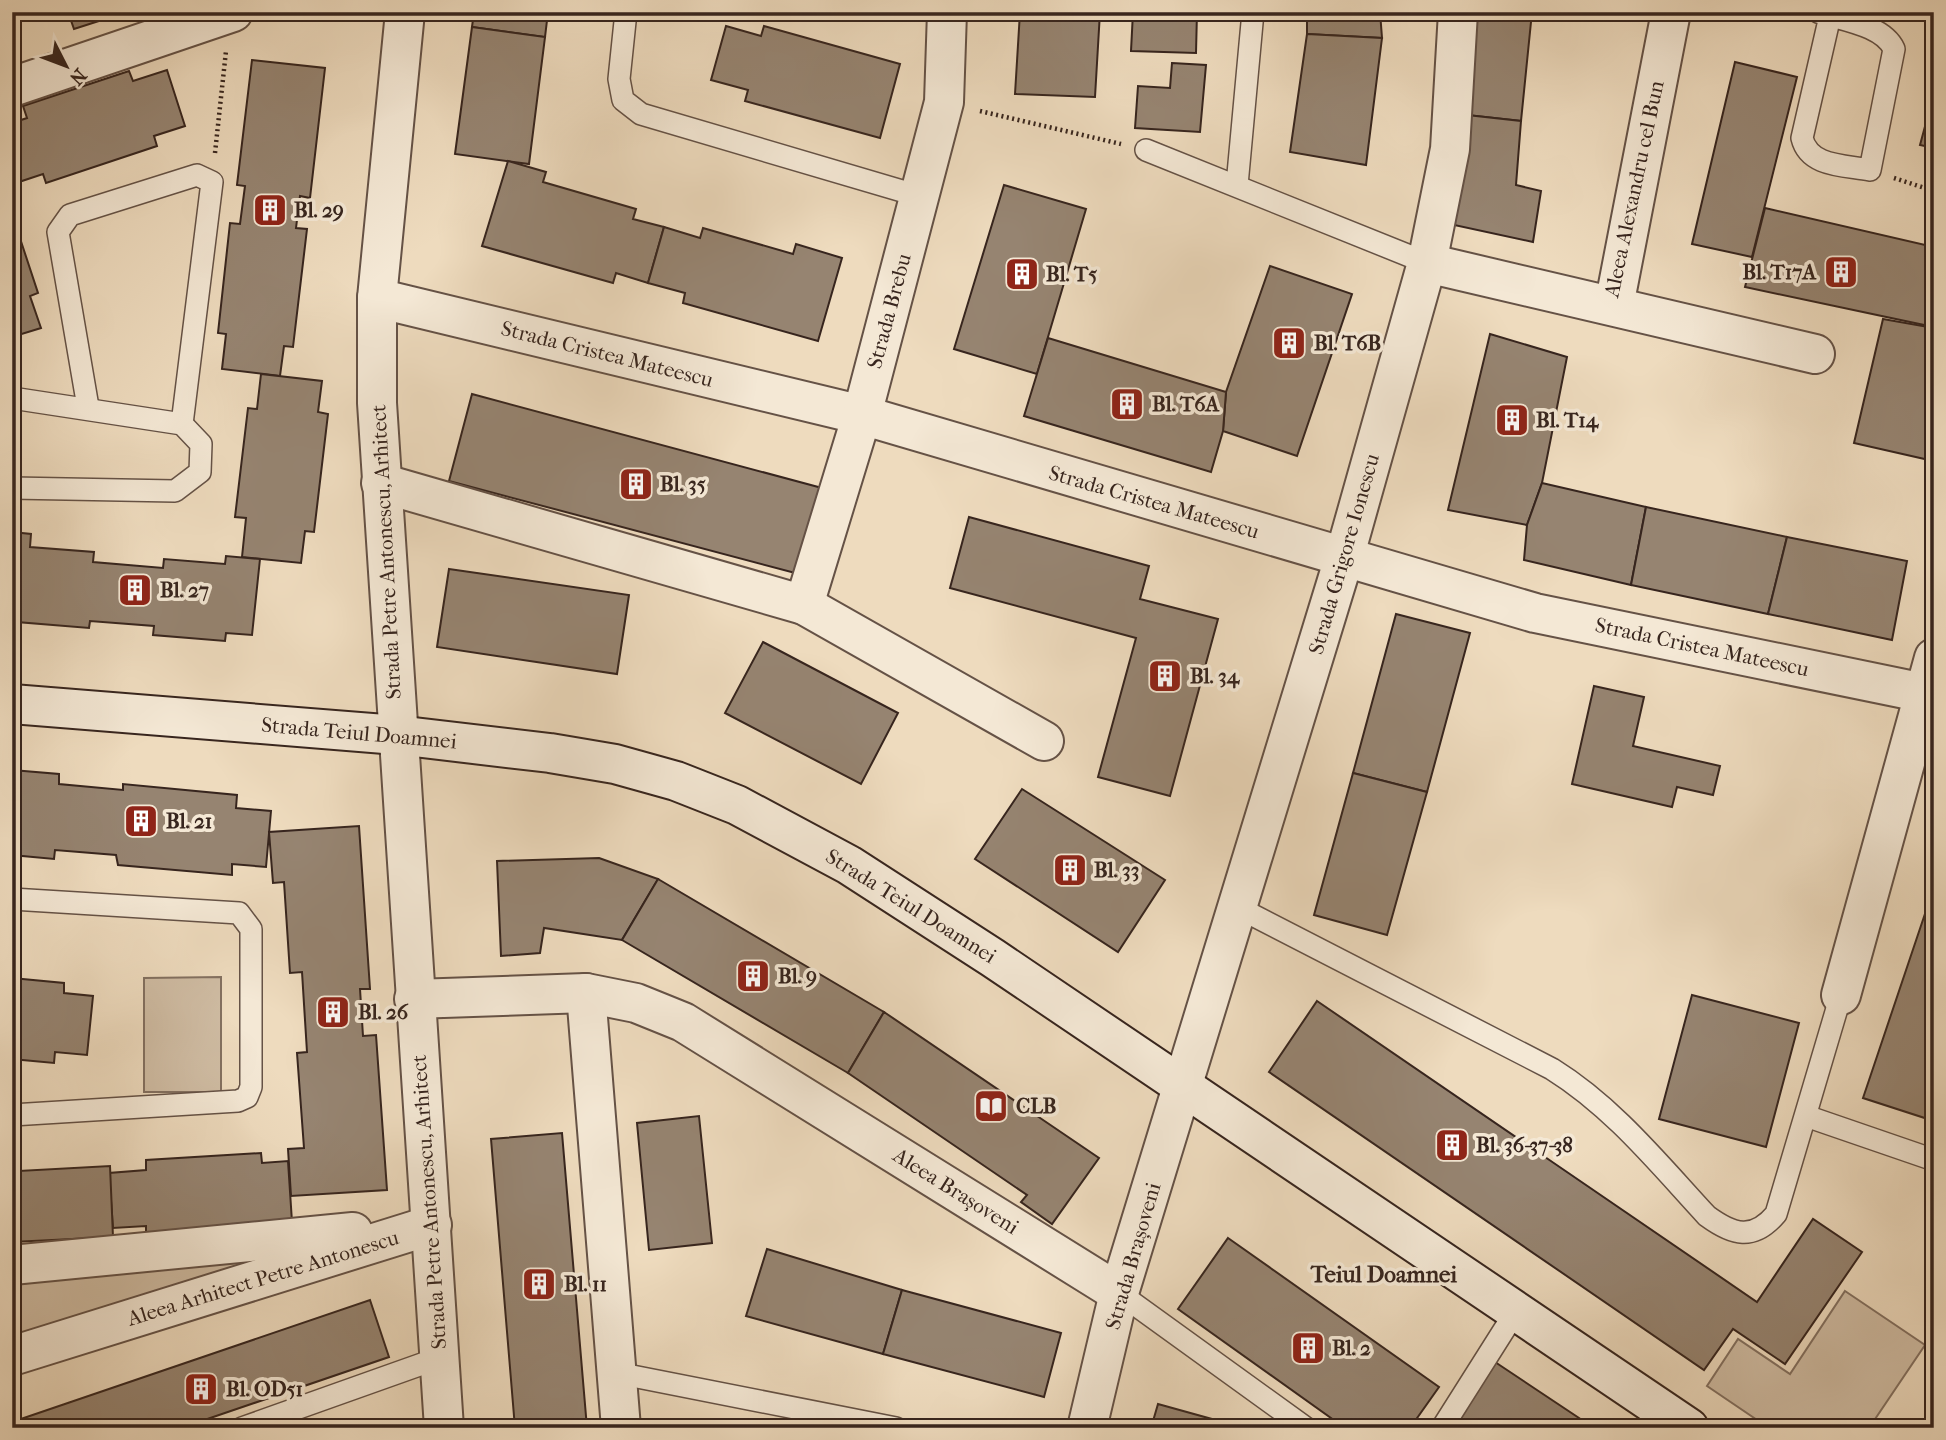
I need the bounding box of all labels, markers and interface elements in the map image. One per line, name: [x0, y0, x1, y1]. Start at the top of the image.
north arrow: [32, 32, 102, 102]
text: N: [65, 64, 91, 90]
street label: Aleea Alexandru cel Bun: [1599, 78, 1669, 301]
building icon: Bl. 29: [251, 191, 289, 229]
place label: Bl. 29: [294, 198, 344, 222]
street label: Strada Brebu: [862, 251, 916, 371]
building icon: Bl. T17A: [1822, 253, 1860, 291]
building icon: Bl. T5: [1003, 255, 1041, 293]
place label: Bl. T17A: [1743, 260, 1817, 284]
place label: Bl. T5: [1046, 262, 1097, 286]
street label: Strada Cristea Mateescu: [498, 316, 716, 392]
building icon: Bl. T6B: [1270, 324, 1308, 362]
place label: Bl. T6B: [1314, 331, 1381, 355]
building icon: Bl. T6A: [1108, 385, 1146, 423]
place label: Bl. T6A: [1152, 392, 1221, 416]
building icon: Bl. T14: [1493, 401, 1531, 439]
street label: Strada Petre Antonescu, Arhitect: [366, 403, 406, 700]
place label: Bl. T14: [1536, 408, 1600, 433]
street label: Strada Grigore Ionescu: [1304, 451, 1384, 657]
street label: Strada Cristea Mateescu: [1046, 460, 1262, 544]
building icon: Bl. 35: [617, 465, 655, 503]
place label: Bl. 35: [660, 472, 706, 496]
building icon: Bl. 27: [116, 571, 154, 609]
place label: Bl. 27: [160, 578, 209, 602]
street label: Strada Cristea Mateescu: [1593, 613, 1811, 681]
building icon: Bl. 34: [1146, 657, 1184, 695]
place label: Bl. 34: [1190, 664, 1241, 689]
street label: Strada Teiul Doamnei: [260, 712, 458, 754]
building icon: Bl. 21: [122, 802, 160, 840]
place label: Bl. 21: [166, 809, 212, 833]
street label: Strada Teiul Doamnei: [821, 844, 1001, 968]
building icon: Bl. 33: [1051, 851, 1089, 889]
place label: Bl. 33: [1094, 858, 1139, 882]
building icon: Bl. 9: [734, 957, 772, 995]
place label: Bl. 9: [778, 964, 817, 988]
building icon: Bl. 26: [314, 993, 352, 1031]
place label: Bl. 26: [358, 1000, 409, 1024]
street label: Strada Petre Antonescu, Arhitect: [407, 1053, 451, 1350]
library icon: CLB: [972, 1087, 1010, 1125]
place label: CLB: [1016, 1094, 1056, 1118]
building icon: Bl. 36-37-38: [1433, 1126, 1471, 1164]
place label: Bl. 36-37-38: [1476, 1133, 1573, 1157]
street label: Aleea Brașoveni: [888, 1142, 1023, 1239]
street label: Strada Brașoveni: [1101, 1180, 1165, 1332]
street label: Aleea Arhitect Petre Antonescu: [123, 1225, 402, 1331]
district label: Teiul Doamnei: [1310, 1261, 1457, 1288]
building icon: Bl. 11: [520, 1265, 558, 1303]
place label: Bl. 11: [564, 1272, 607, 1296]
building icon: Bl. 2: [1289, 1329, 1327, 1367]
place label: Bl. 2: [1332, 1336, 1371, 1360]
building icon: Bl. OD51: [182, 1370, 220, 1408]
place label: Bl. OD51: [226, 1377, 303, 1401]

